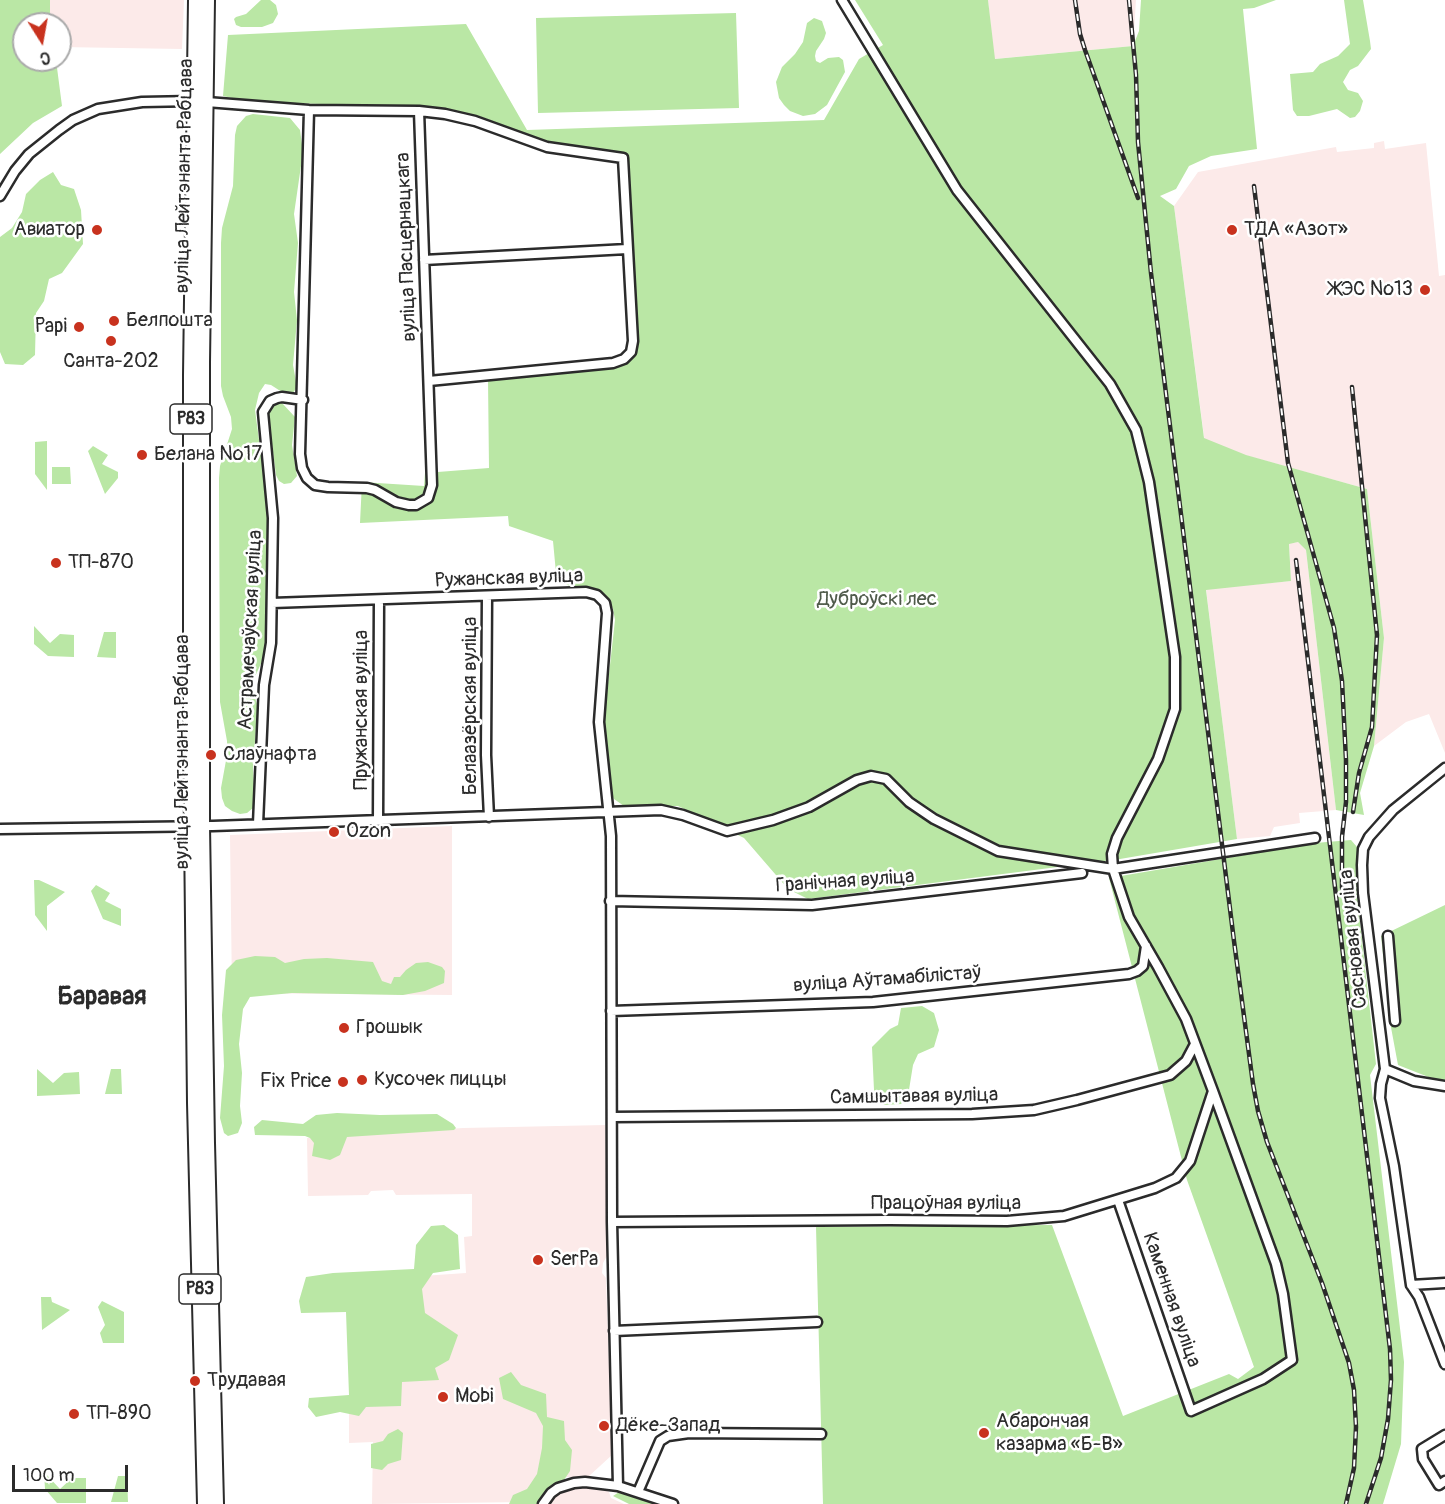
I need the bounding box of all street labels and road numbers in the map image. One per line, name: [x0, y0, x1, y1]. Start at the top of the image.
street label: вуліца Лейтэнанта Рабцава: [171, 58, 199, 294]
street label: вуліца Пасцернацкага: [392, 152, 422, 342]
road number: Р83: [170, 404, 212, 434]
street label: Астрамечаўская вуліца: [234, 529, 268, 731]
street label: Ружанская вуліца: [434, 564, 584, 594]
street label: Белаазёрская вуліца: [459, 617, 483, 795]
street label: Пружанская вуліца: [350, 630, 374, 790]
street label: вуліца Лейтэнанта Рабцава: [171, 635, 195, 869]
street label: Гранічная вуліца: [775, 865, 915, 899]
street label: Сасновая вуліца: [1335, 868, 1373, 1010]
street label: вуліца Аўтамабілістаў: [792, 961, 982, 999]
street label: Самшытавая вуліца: [830, 1084, 998, 1110]
street label: Працоўная вуліца: [871, 1192, 1021, 1216]
street label: Каменная вуліца: [1137, 1229, 1205, 1371]
road number: Р83: [179, 1274, 221, 1304]

